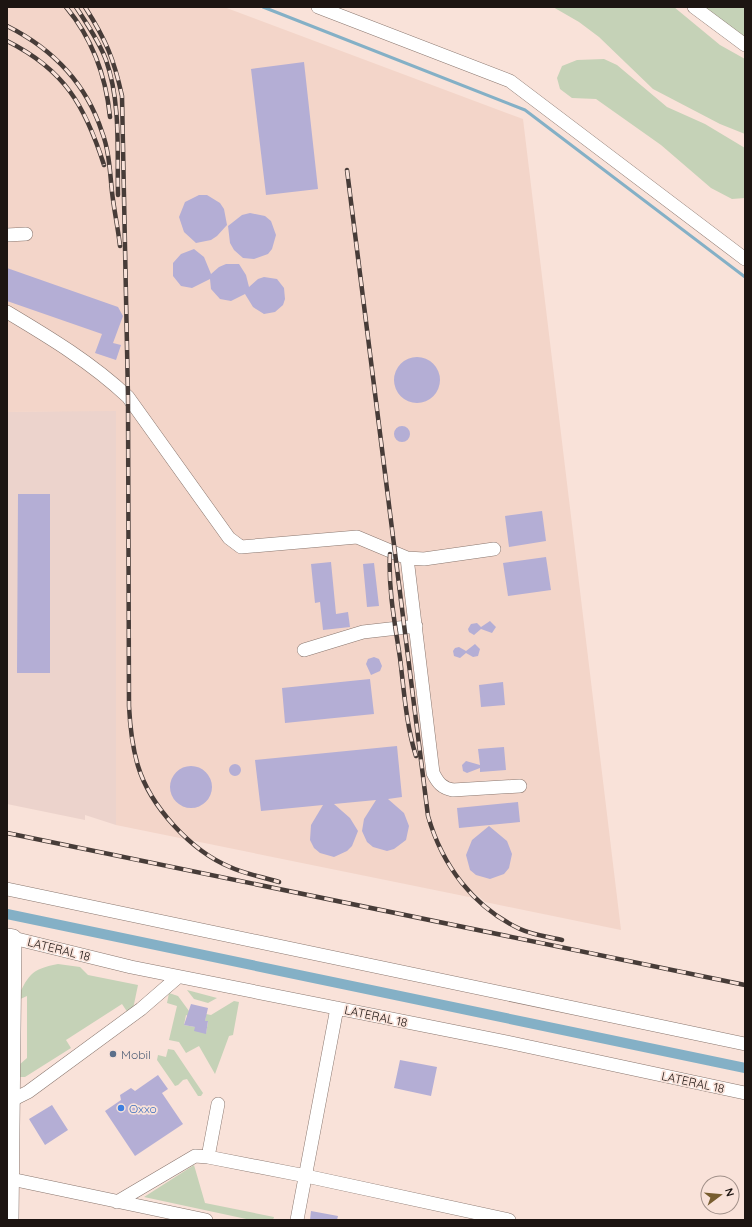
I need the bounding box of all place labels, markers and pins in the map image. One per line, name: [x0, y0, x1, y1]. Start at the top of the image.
place label: Mobil: [121, 1047, 151, 1062]
marker: Mobil: [108, 1049, 118, 1059]
place label: Oxxo: [129, 1101, 157, 1116]
marker: Oxxo: [116, 1103, 126, 1113]

